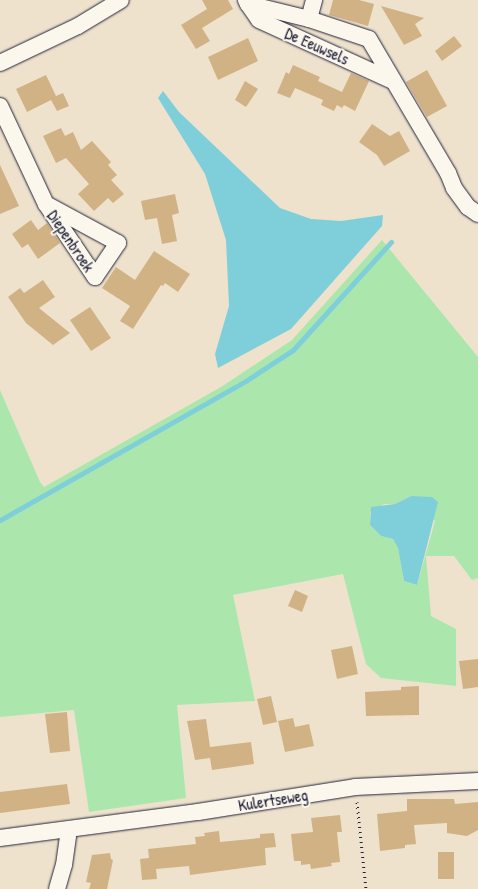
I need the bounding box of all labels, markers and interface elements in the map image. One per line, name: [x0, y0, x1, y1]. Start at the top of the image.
street label: De Eeuwsels: [282, 23, 352, 69]
street label: Diepenbroek: [43, 207, 99, 275]
street label: Kulertseweg: [237, 785, 309, 815]

